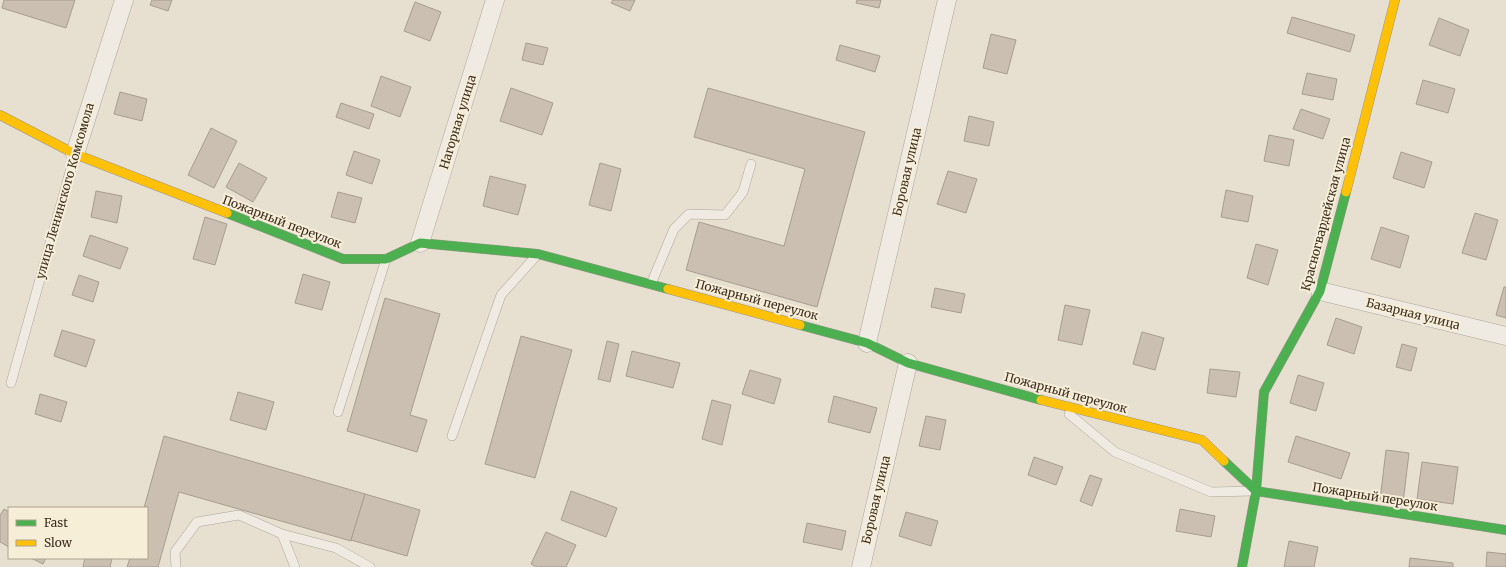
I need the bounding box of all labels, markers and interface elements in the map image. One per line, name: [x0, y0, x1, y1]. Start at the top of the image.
street label: Нагорная улица: [436, 72, 479, 171]
street label: улица Ленинского Комсомола: [32, 100, 97, 281]
street label: Боровая улица: [889, 125, 924, 218]
street label: Красногвардейская улица: [1298, 135, 1353, 292]
street label: Пожарный переулок: [220, 192, 344, 251]
street label: Пожарный переулок: [694, 276, 821, 323]
street label: Базарная улица: [1365, 295, 1462, 333]
street label: Пожарный переулок: [1003, 369, 1130, 416]
street label: Боровая улица: [858, 453, 893, 546]
street label: Пожарный переулок: [1311, 479, 1439, 514]
legend: [8, 507, 148, 559]
text: Fast: [44, 515, 68, 530]
text: Slow: [44, 535, 73, 550]

